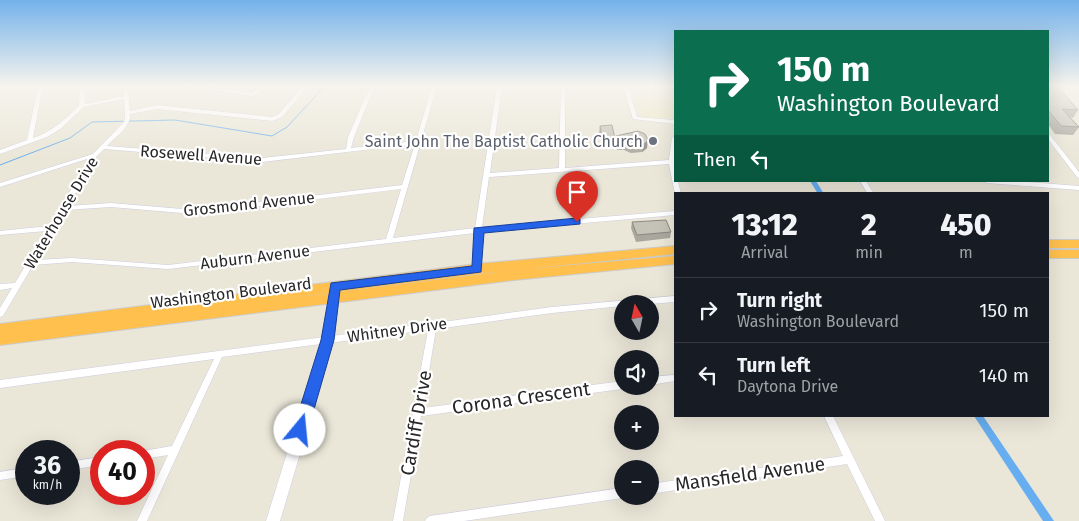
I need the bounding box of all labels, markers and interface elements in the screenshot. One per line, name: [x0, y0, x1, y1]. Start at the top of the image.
text: 150 m: [777, 48, 870, 90]
icon: right: [694, 50, 759, 115]
text: Washington Boulevard: [777, 90, 1000, 117]
place label: Saint John The Baptist Catholic Church: [365, 132, 643, 151]
marker: Saint John The Baptist Catholic Church: [647, 135, 659, 147]
street label: Rosewell Avenue: [140, 141, 262, 169]
icon: left: [746, 145, 774, 173]
text: Then: [694, 148, 736, 171]
street label: Waterhouse Drive: [20, 153, 102, 273]
pin: [556, 171, 598, 222]
icon: arrive: [563, 178, 591, 206]
street label: Grosmond Avenue: [182, 188, 316, 220]
text: 13:12: [732, 207, 798, 243]
text: 2: [861, 207, 877, 243]
text: 450: [940, 207, 991, 243]
street label: Auburn Avenue: [199, 241, 311, 273]
text: Arrival: [741, 243, 788, 262]
text: min: [855, 243, 883, 262]
text: m: [959, 243, 973, 262]
street label: Washington Boulevard: [149, 274, 313, 312]
text: Turn right: [737, 289, 822, 312]
north arrow: [614, 295, 659, 340]
map controls: [614, 295, 659, 505]
icon: right: [694, 296, 722, 324]
text: 150 m: [979, 299, 1029, 322]
text: Washington Boulevard: [737, 312, 899, 331]
street label: Whitney Drive: [346, 314, 448, 346]
button: sound: [614, 350, 659, 395]
text: Turn left: [737, 354, 811, 377]
icon: left: [694, 361, 722, 389]
text: 140 m: [979, 364, 1029, 387]
street label: Cardiff Drive: [395, 369, 437, 477]
street label: Corona Crescent: [451, 377, 592, 419]
text: Daytona Drive: [737, 377, 838, 396]
position arrow: [273, 403, 325, 455]
button: +: [614, 405, 659, 450]
speed limit sign: 40: [90, 440, 155, 505]
text: 36: [34, 451, 61, 481]
street label: Mansfield Avenue: [673, 452, 827, 496]
button: −: [614, 460, 659, 505]
text: km/h: [33, 478, 62, 492]

